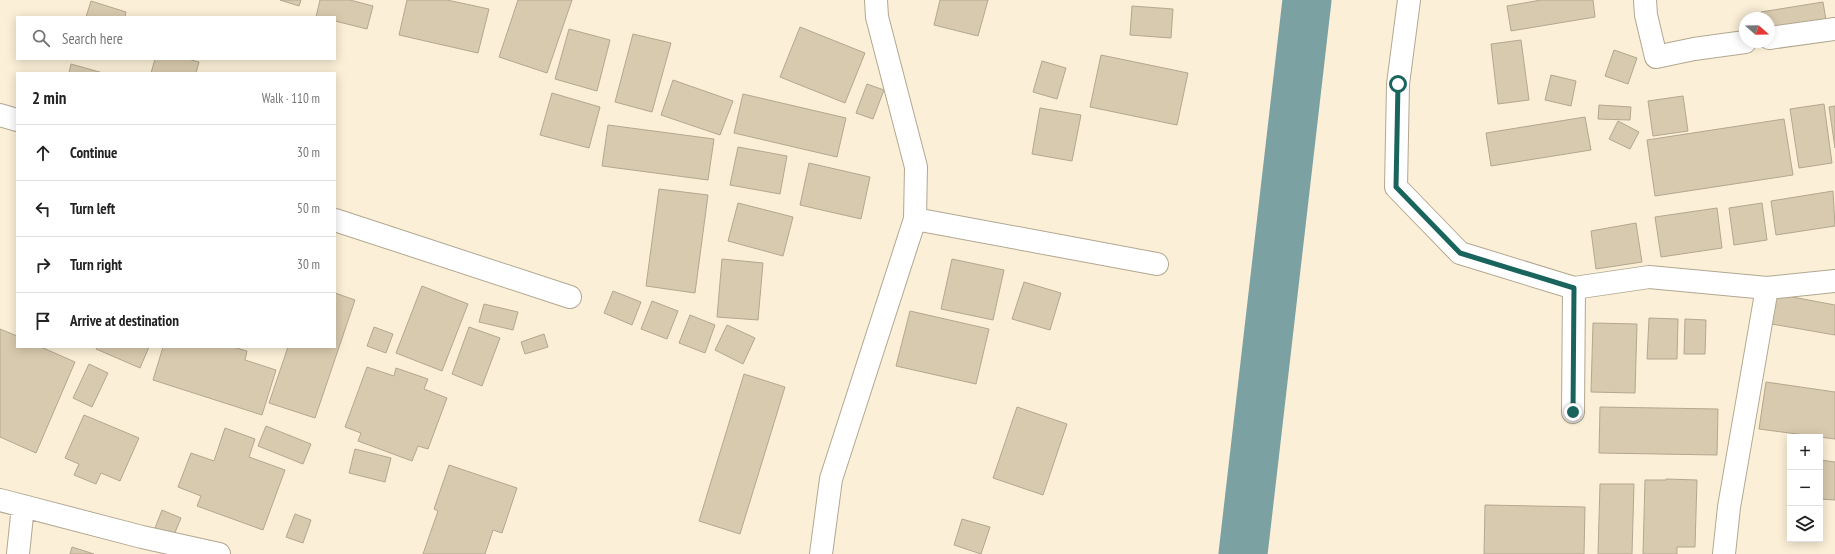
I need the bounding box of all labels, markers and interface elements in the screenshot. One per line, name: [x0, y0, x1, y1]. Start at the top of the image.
north arrow: [1739, 12, 1775, 48]
search box: [16, 16, 336, 60]
icon: search: [30, 27, 52, 49]
text: Search here: [62, 29, 123, 48]
route start: [1389, 75, 1407, 93]
text: 2 min: [32, 87, 66, 109]
text: Walk · 110 m: [262, 90, 320, 107]
icon: ahead: [32, 142, 54, 164]
text: Continue: [70, 143, 117, 162]
text: 30 m: [297, 144, 320, 161]
icon: left: [32, 198, 54, 220]
text: Turn left: [70, 199, 115, 218]
text: 50 m: [297, 200, 320, 217]
icon: right: [32, 254, 54, 276]
text: Turn right: [70, 255, 122, 274]
text: 30 m: [297, 256, 320, 273]
icon: arrive: [32, 310, 54, 332]
text: Arrive at destination: [70, 311, 179, 330]
route end: [1564, 403, 1582, 421]
map controls: [1787, 434, 1823, 542]
button: +: [1787, 434, 1823, 470]
button: −: [1787, 470, 1823, 506]
button: layers: [1787, 506, 1823, 542]

